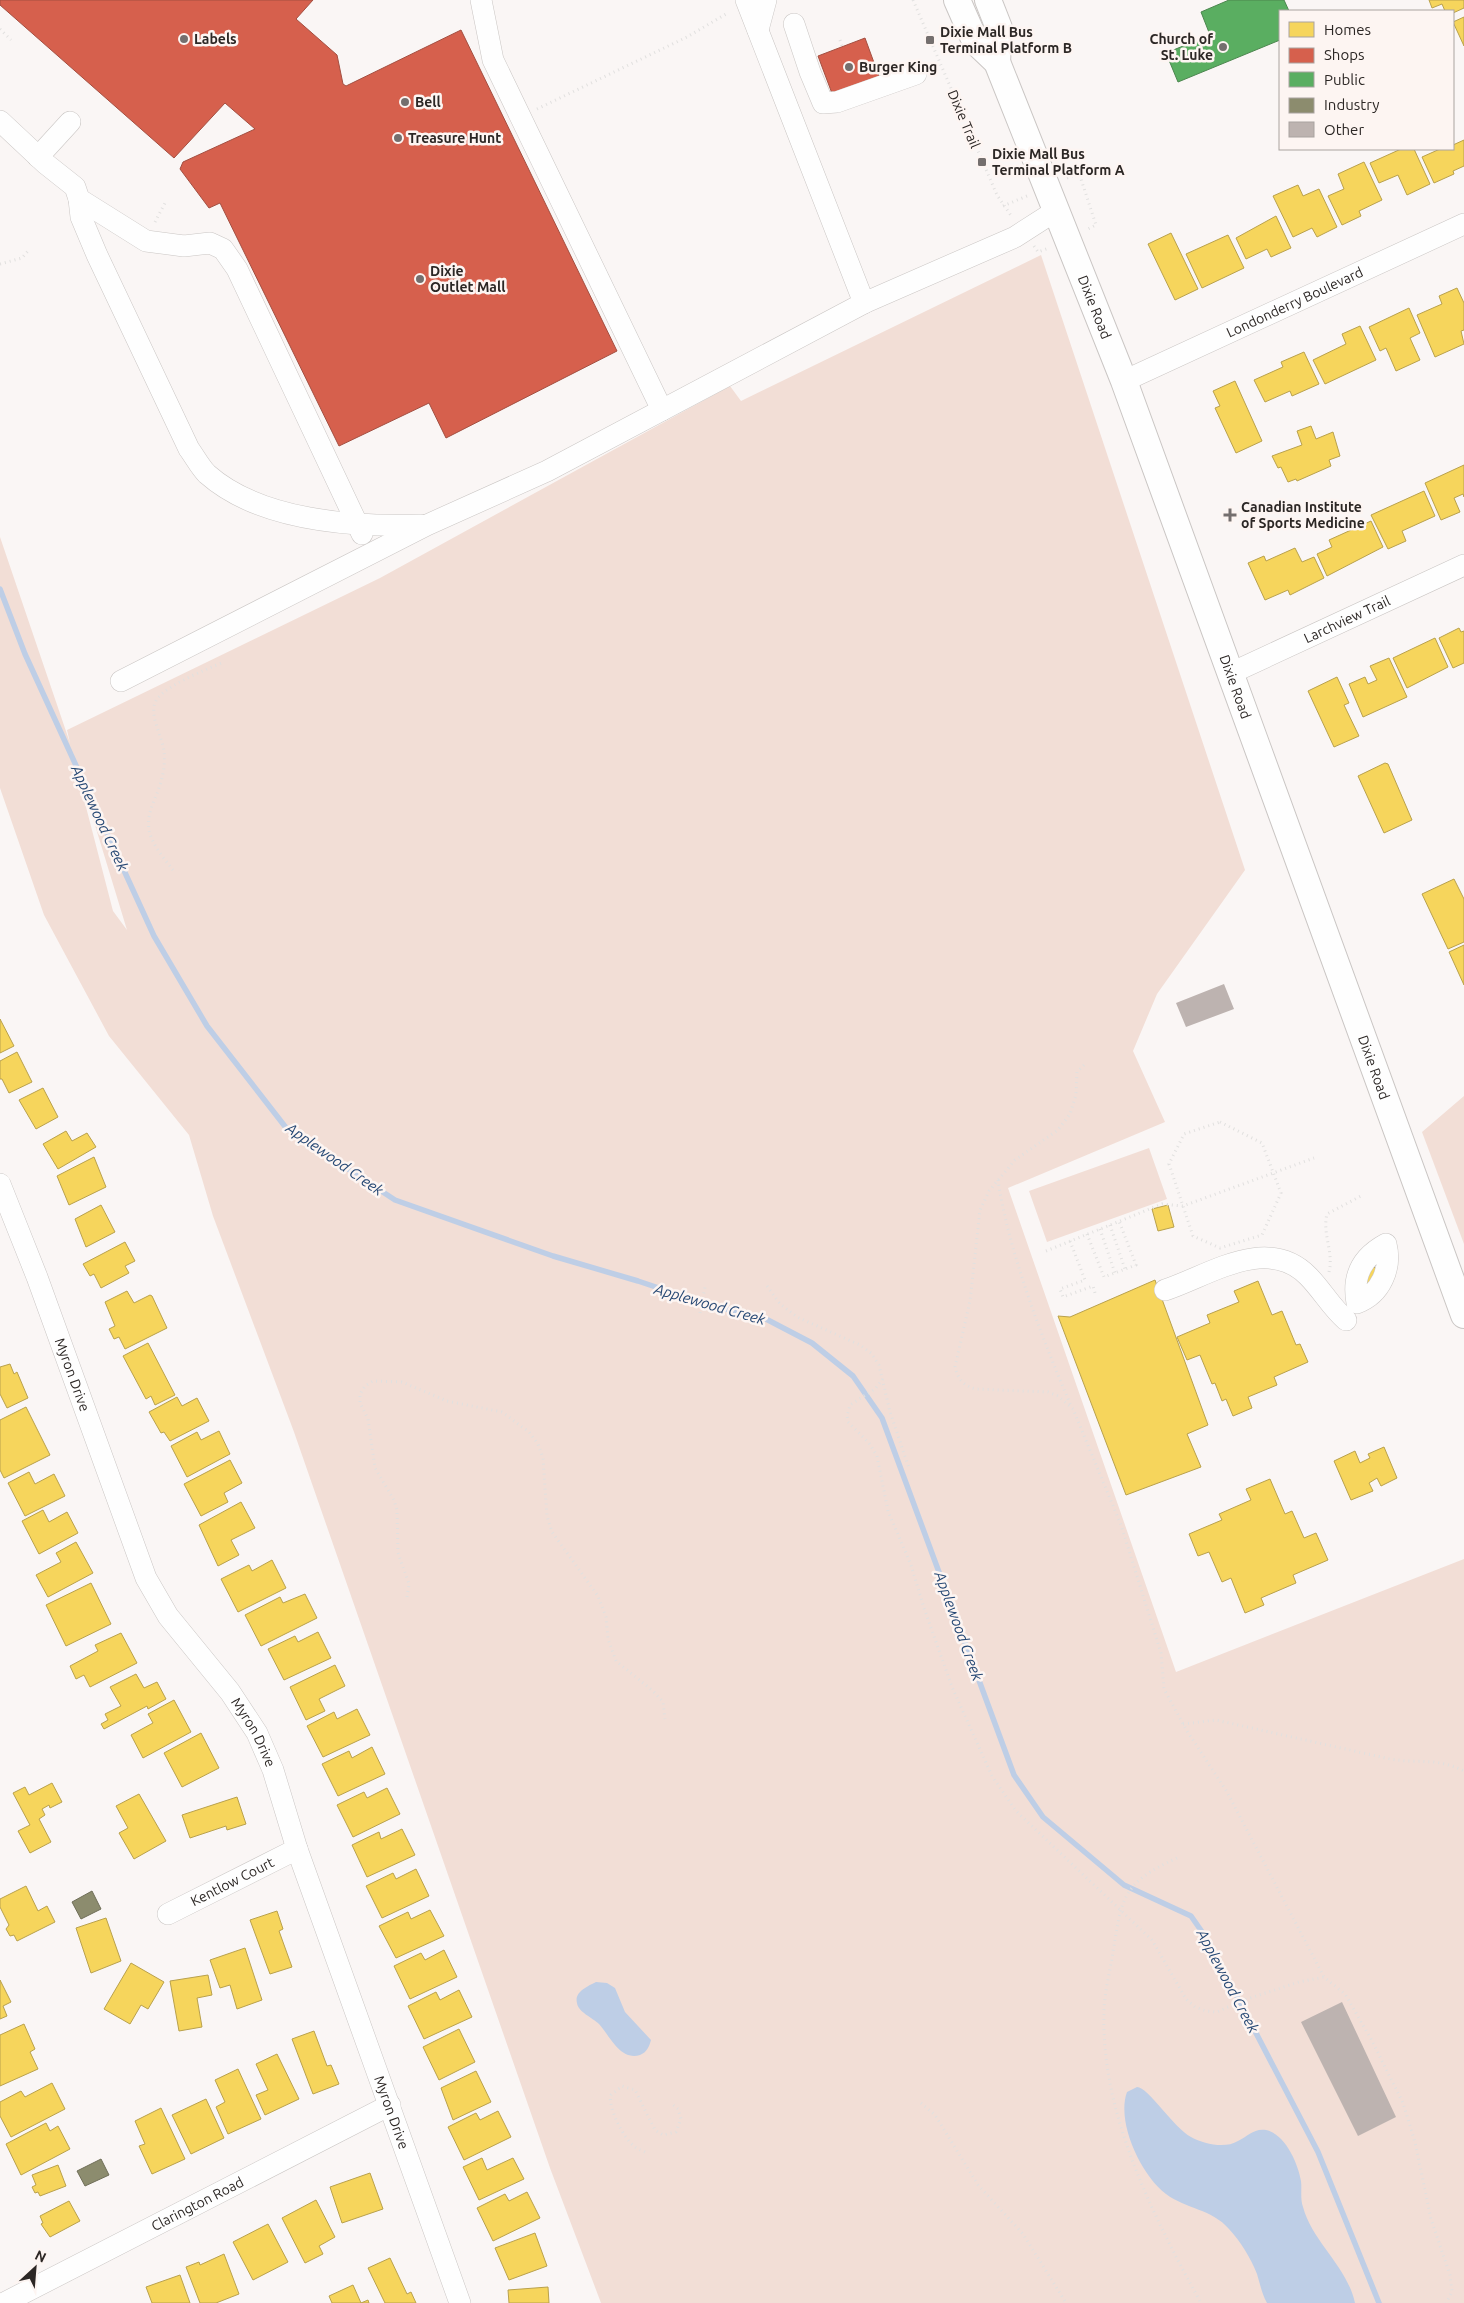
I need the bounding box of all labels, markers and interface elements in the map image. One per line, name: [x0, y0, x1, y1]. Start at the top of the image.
legend: [1279, 10, 1454, 150]
text: Homes: [1324, 21, 1371, 38]
place label: Dixie Mall Bus Terminal Platform B: [940, 24, 1072, 56]
place label: Labels: [194, 31, 237, 47]
place label: Church of St. Luke: [1149, 31, 1213, 63]
marker: Labels: [178, 33, 190, 45]
marker: Dixie Mall Bus Terminal Platform B: [924, 34, 936, 46]
marker: Church of St. Luke: [1217, 41, 1229, 53]
text: Shops: [1324, 46, 1365, 63]
place label: Burger King: [859, 59, 937, 75]
marker: Burger King: [843, 61, 855, 73]
text: Public: [1324, 71, 1365, 88]
street label: Dixie Trail: [945, 88, 984, 151]
place label: Bell: [415, 94, 441, 110]
marker: Bell: [399, 96, 411, 108]
text: Industry: [1324, 96, 1379, 113]
text: Other: [1324, 121, 1364, 138]
place label: Treasure Hunt: [408, 130, 501, 146]
marker: Treasure Hunt: [392, 132, 404, 144]
place label: Dixie Mall Bus Terminal Platform A: [992, 146, 1125, 178]
marker: Dixie Mall Bus Terminal Platform A: [976, 156, 988, 168]
place label: Dixie Outlet Mall: [430, 263, 505, 295]
street label: Londonderry Boulevard: [1224, 264, 1366, 341]
marker: Dixie Outlet Mall: [414, 273, 426, 285]
street label: Dixie Road: [1075, 273, 1114, 341]
place label: Canadian Institute of Sports Medicine: [1241, 499, 1365, 531]
marker: Canadian Institute of Sports Medicine: [1223, 508, 1237, 522]
street label: Larchview Trail: [1301, 592, 1393, 646]
street label: Dixie Road: [1216, 653, 1254, 721]
water label: Applewood Creek: [68, 761, 132, 874]
street label: Dixie Road: [1355, 1033, 1393, 1102]
water label: Applewood Creek: [282, 1118, 387, 1199]
water label: Applewood Creek: [651, 1280, 768, 1328]
street label: Myron Drive: [52, 1336, 93, 1414]
water label: Applewood Creek: [931, 1568, 987, 1683]
street label: Myron Drive: [228, 1695, 279, 1769]
street label: Kentlow Court: [188, 1854, 277, 1909]
water label: Applewood Creek: [1193, 1925, 1263, 2036]
street label: Myron Drive: [371, 2074, 412, 2151]
street label: Clarington Road: [148, 2174, 246, 2234]
north arrow: [10, 2243, 60, 2293]
text: N: [32, 2247, 49, 2266]

